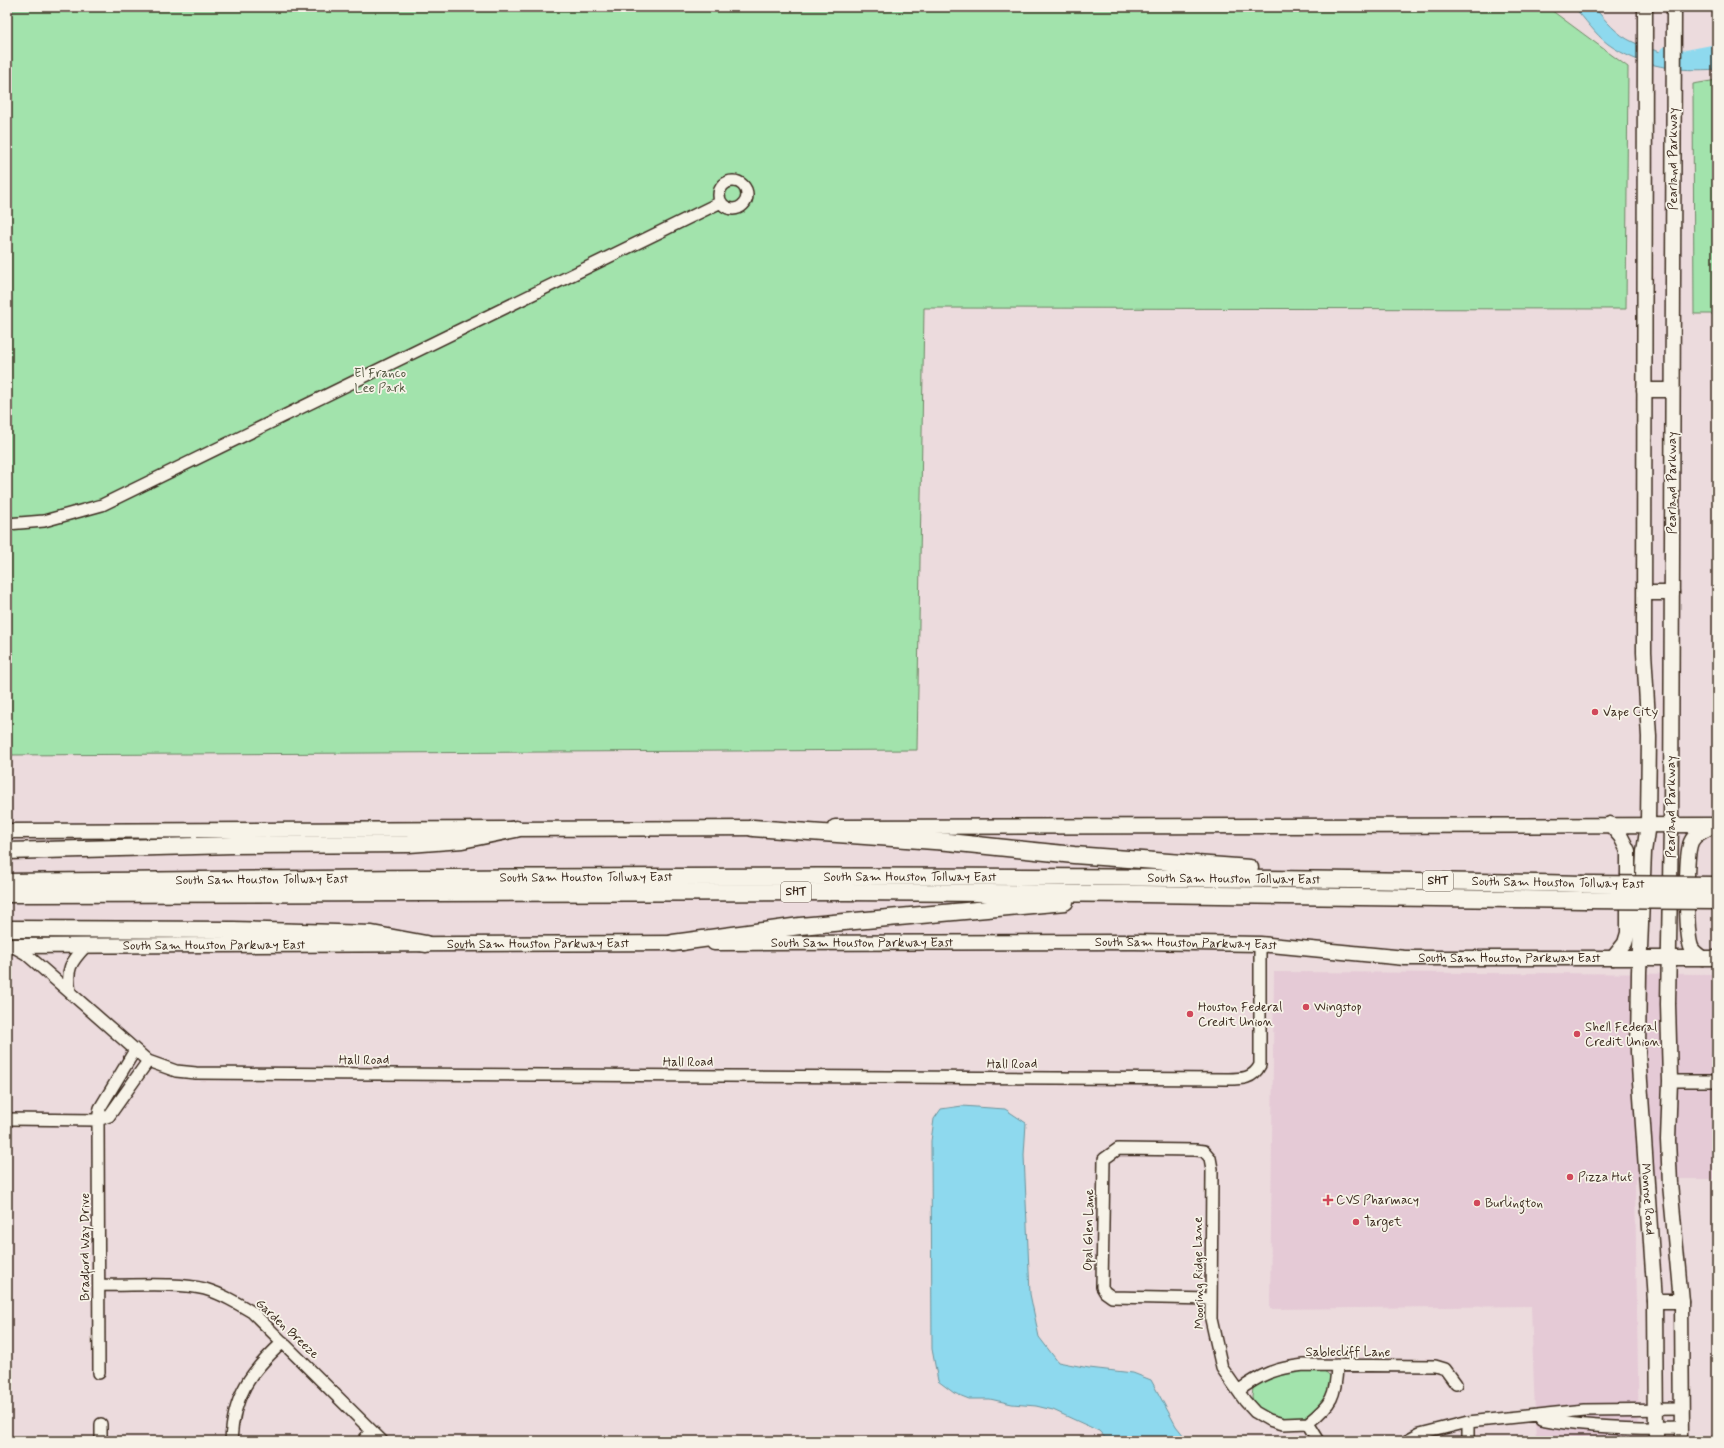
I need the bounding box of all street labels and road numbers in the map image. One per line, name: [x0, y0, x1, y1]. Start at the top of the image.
street label: Pearland Parkway: [1665, 108, 1682, 210]
street label: Pearland Parkway: [1664, 432, 1681, 534]
street label: Pearland Parkway: [1663, 756, 1680, 858]
street label: South Sam Houston Tollway East: [499, 868, 673, 886]
street label: South Sam Houston Tollway East: [823, 868, 997, 885]
street label: South Sam Houston Tollway East: [1147, 869, 1321, 888]
street label: South Sam Houston Tollway East: [175, 870, 349, 889]
road number: SHT: [1423, 871, 1453, 891]
street label: South Sam Houston Tollway East: [1471, 873, 1645, 893]
road number: SHT: [781, 882, 811, 902]
street label: South Sam Houston Parkway East: [1095, 933, 1278, 954]
street label: South Sam Houston Parkway East: [771, 934, 953, 951]
street label: South Sam Houston Parkway East: [447, 935, 629, 953]
street label: South Sam Houston Parkway East: [123, 936, 305, 954]
street label: South Sam Houston Parkway East: [1418, 950, 1600, 967]
street label: Hall Road: [339, 1052, 389, 1069]
street label: Hall Road: [663, 1054, 713, 1071]
street label: Hall Road: [987, 1056, 1037, 1073]
street label: Monroe Road: [1637, 1163, 1659, 1236]
street label: Opal Glen Lane: [1080, 1189, 1098, 1271]
street label: Bradford Way Drive: [77, 1193, 96, 1301]
street label: Mooring Ridge Lane: [1190, 1216, 1208, 1330]
street label: Garden Breeze: [252, 1295, 322, 1363]
street label: Sablecliff Lane: [1306, 1344, 1391, 1361]

